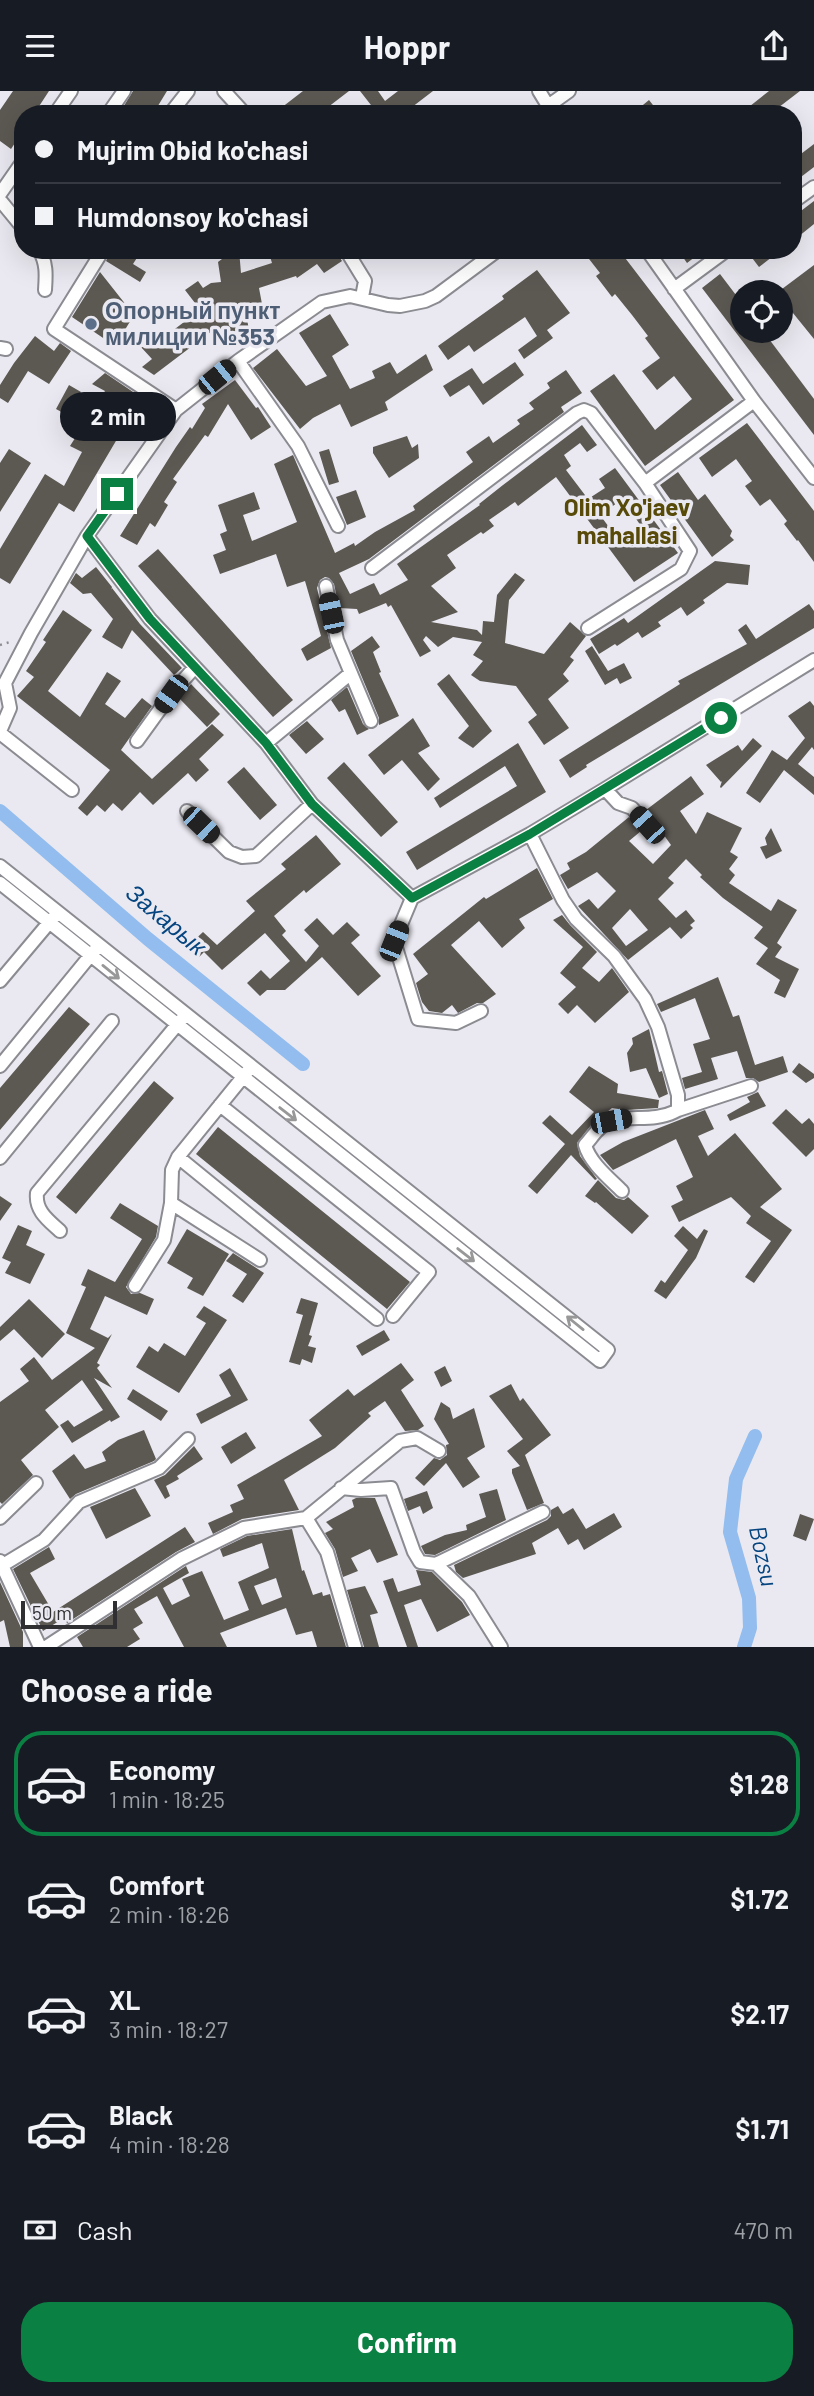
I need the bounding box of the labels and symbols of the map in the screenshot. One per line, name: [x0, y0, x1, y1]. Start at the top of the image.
place label: Опорный пункт милиции №353: [105, 296, 281, 350]
marker: Опорный пункт милиции №353: [83, 316, 99, 332]
car: [195, 356, 240, 398]
callout: 2 min: [59, 393, 175, 441]
route end: [101, 478, 133, 510]
district label: Olim Xo'jaev mahallasi: [564, 492, 690, 549]
car: [317, 590, 346, 636]
car: [151, 671, 192, 717]
route start: [705, 702, 737, 734]
car: [626, 802, 669, 848]
car: [179, 803, 224, 847]
water label: Захарык: [121, 877, 214, 962]
car: [377, 918, 412, 964]
one-way arrow: [101, 964, 119, 979]
one-way arrow: [279, 1106, 297, 1121]
car: [589, 1107, 634, 1135]
one-way arrow: [457, 1248, 475, 1263]
one-way arrow: [566, 1315, 584, 1331]
water label: Bozsu: [744, 1523, 785, 1589]
scale bar: [21, 1598, 117, 1630]

